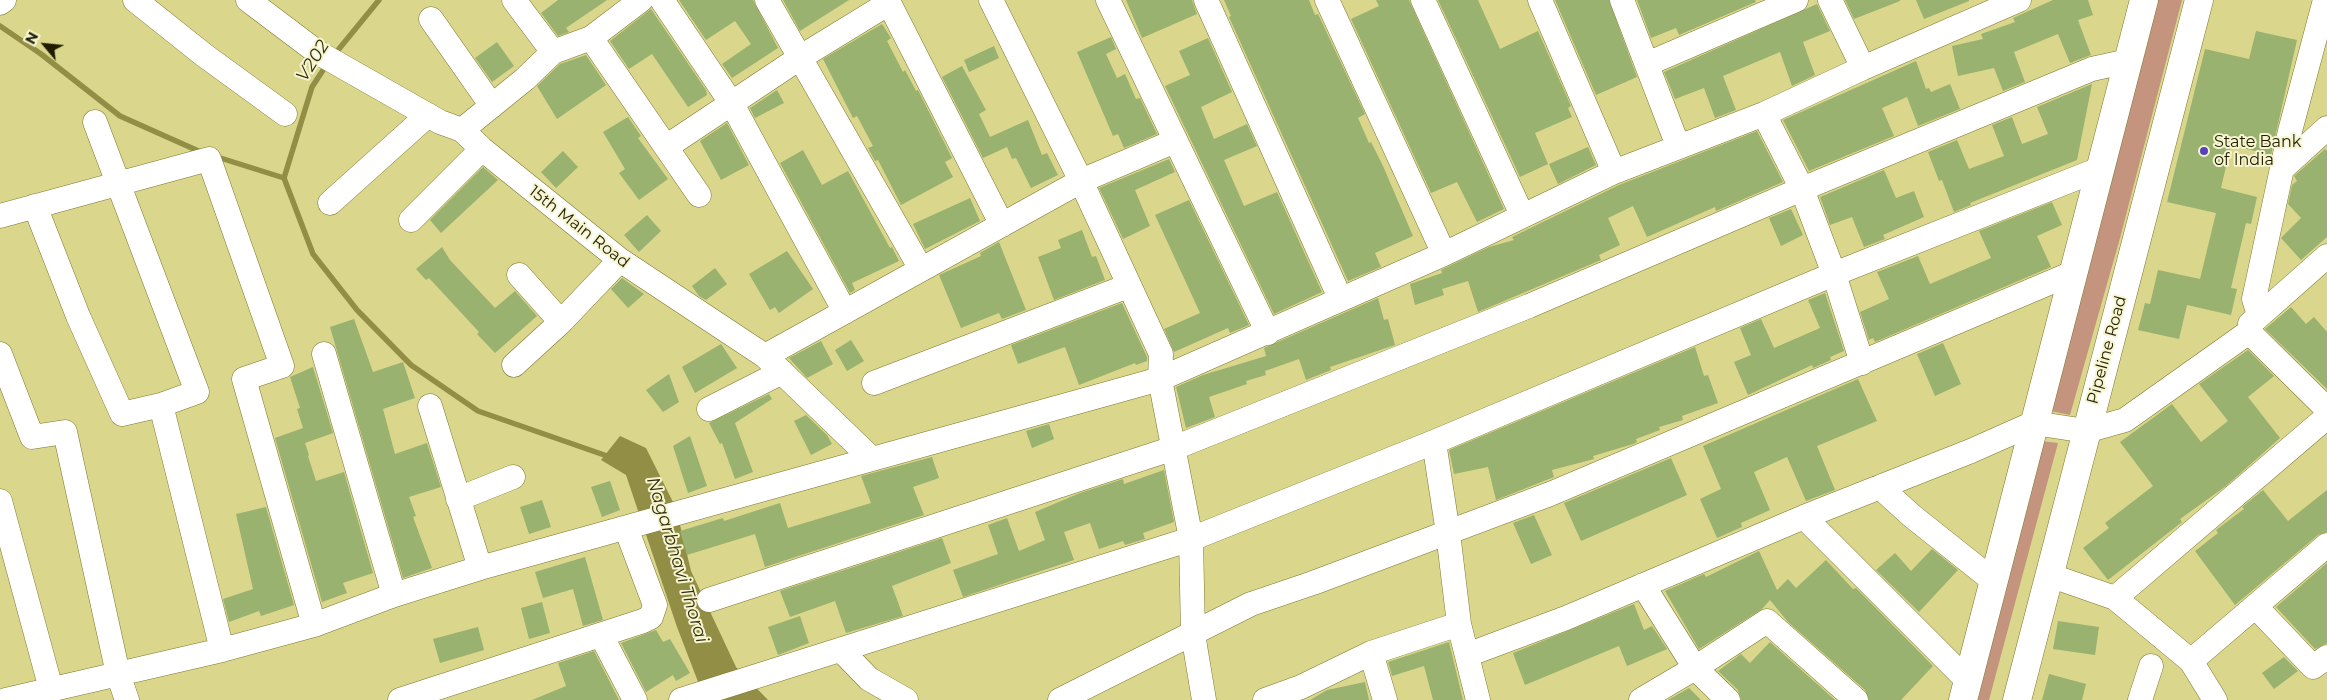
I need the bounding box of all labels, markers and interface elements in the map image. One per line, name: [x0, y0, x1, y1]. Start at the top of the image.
north arrow: [20, 20, 70, 70]
text: N: [21, 29, 42, 47]
water label: V202: [292, 36, 334, 86]
place label: State Bank of India: [2214, 132, 2301, 170]
marker: State Bank of India: [2198, 145, 2210, 157]
street label: 15th Main Road: [525, 182, 633, 272]
street label: Pipeline Road: [2083, 294, 2131, 406]
water label: Nagarbhavi Thorai: [642, 475, 712, 645]

